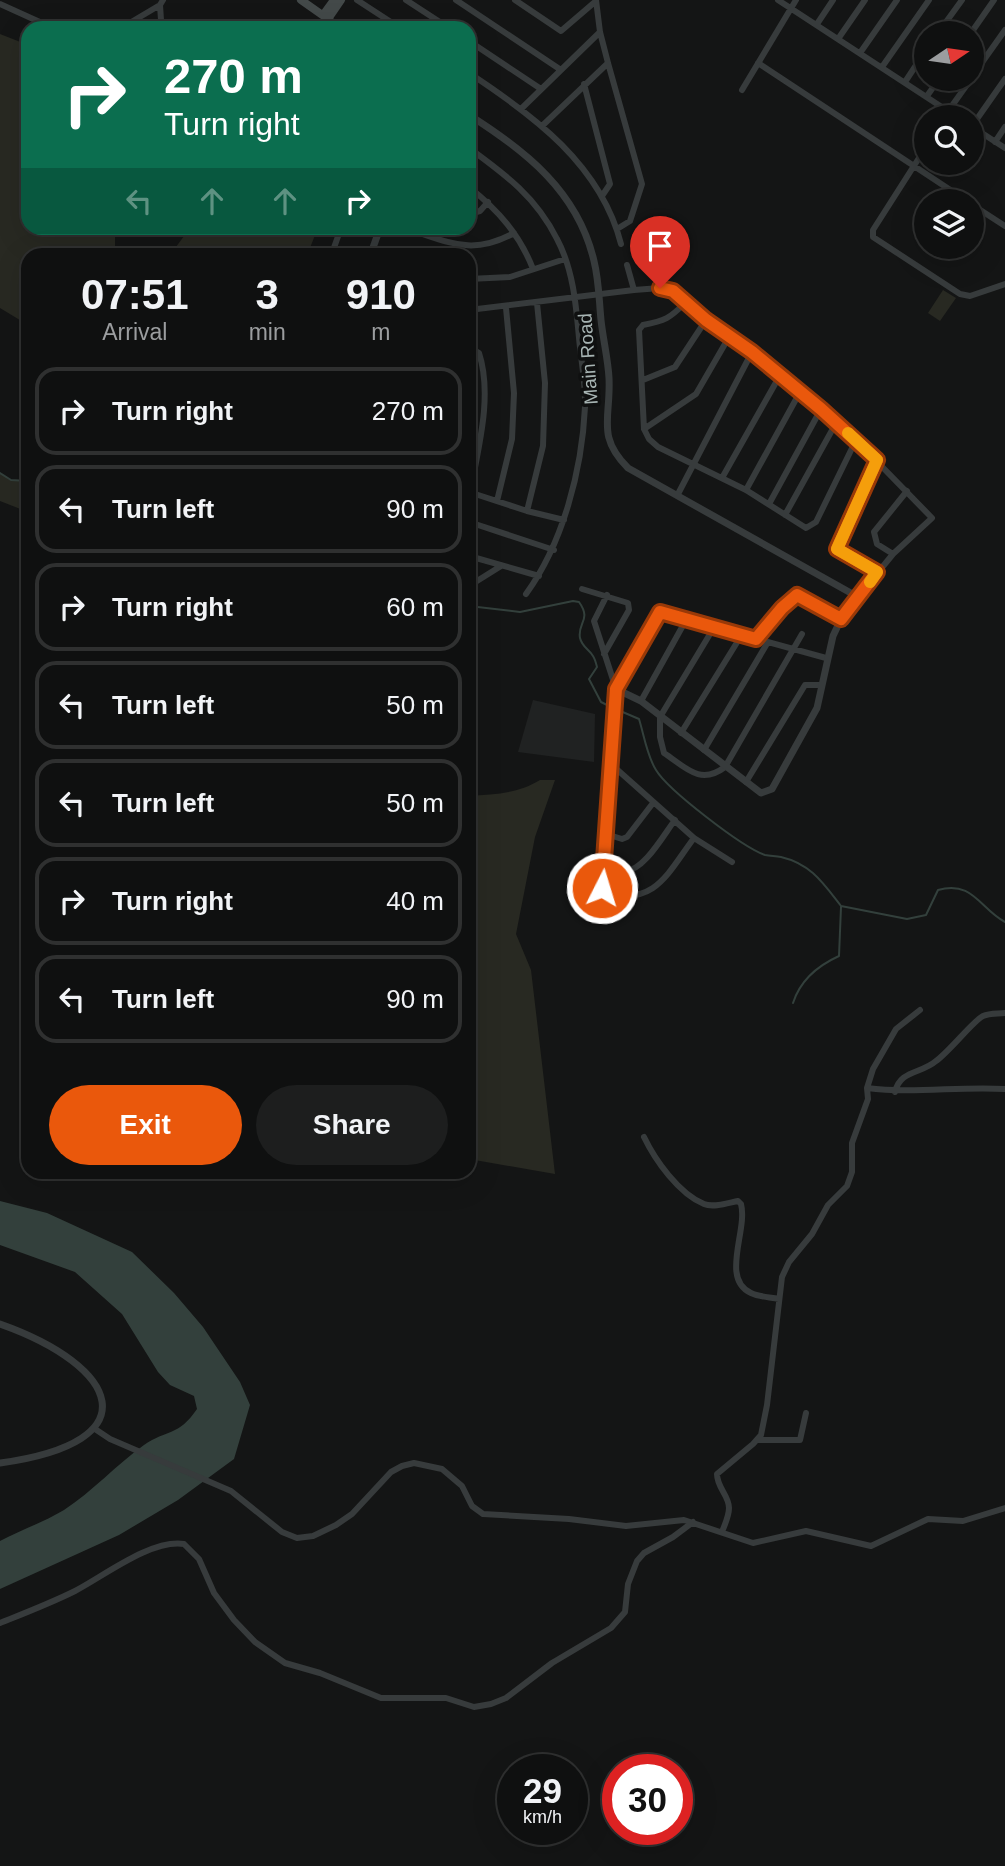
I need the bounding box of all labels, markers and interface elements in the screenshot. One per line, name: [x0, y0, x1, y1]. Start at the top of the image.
north arrow: [914, 21, 984, 91]
map controls: [914, 21, 984, 259]
icon: right: [49, 49, 140, 140]
text: 270 m: [164, 49, 303, 103]
button: search: [914, 105, 984, 175]
text: Turn right: [164, 106, 300, 142]
icon: left: [120, 182, 158, 220]
icon: ahead: [193, 182, 231, 220]
icon: ahead: [266, 182, 304, 220]
icon: right: [339, 182, 377, 220]
button: layers: [914, 189, 984, 259]
pin: [630, 216, 690, 288]
icon: arrive: [641, 227, 679, 265]
text: 07:51: [81, 271, 189, 318]
text: 3: [255, 271, 279, 318]
text: 910: [346, 271, 416, 318]
street label: Main Road: [574, 312, 602, 406]
text: Arrival: [102, 319, 167, 345]
text: min: [249, 319, 286, 345]
text: m: [371, 319, 390, 345]
icon: right: [53, 392, 91, 430]
text: Turn right: [112, 396, 233, 426]
text: 270 m: [372, 396, 444, 426]
icon: left: [53, 490, 91, 528]
text: Turn left: [112, 494, 214, 524]
text: 90 m: [386, 494, 444, 524]
icon: right: [53, 588, 91, 626]
text: Turn right: [112, 592, 233, 622]
text: 60 m: [386, 592, 444, 622]
icon: left: [53, 686, 91, 724]
text: Turn left: [112, 690, 214, 720]
text: 50 m: [386, 690, 444, 720]
icon: left: [53, 784, 91, 822]
text: Turn left: [112, 788, 214, 818]
text: 50 m: [386, 788, 444, 818]
position arrow: [565, 851, 639, 925]
icon: right: [53, 882, 91, 920]
text: Turn right: [112, 886, 233, 916]
text: 40 m: [386, 886, 444, 916]
icon: left: [53, 980, 91, 1018]
text: Turn left: [112, 984, 214, 1014]
text: 90 m: [386, 984, 444, 1014]
button: Exit: [49, 1085, 242, 1165]
button: Share: [256, 1085, 448, 1165]
speed limit sign: 30: [602, 1754, 693, 1845]
text: 29: [523, 1771, 562, 1810]
text: km/h: [523, 1807, 562, 1827]

